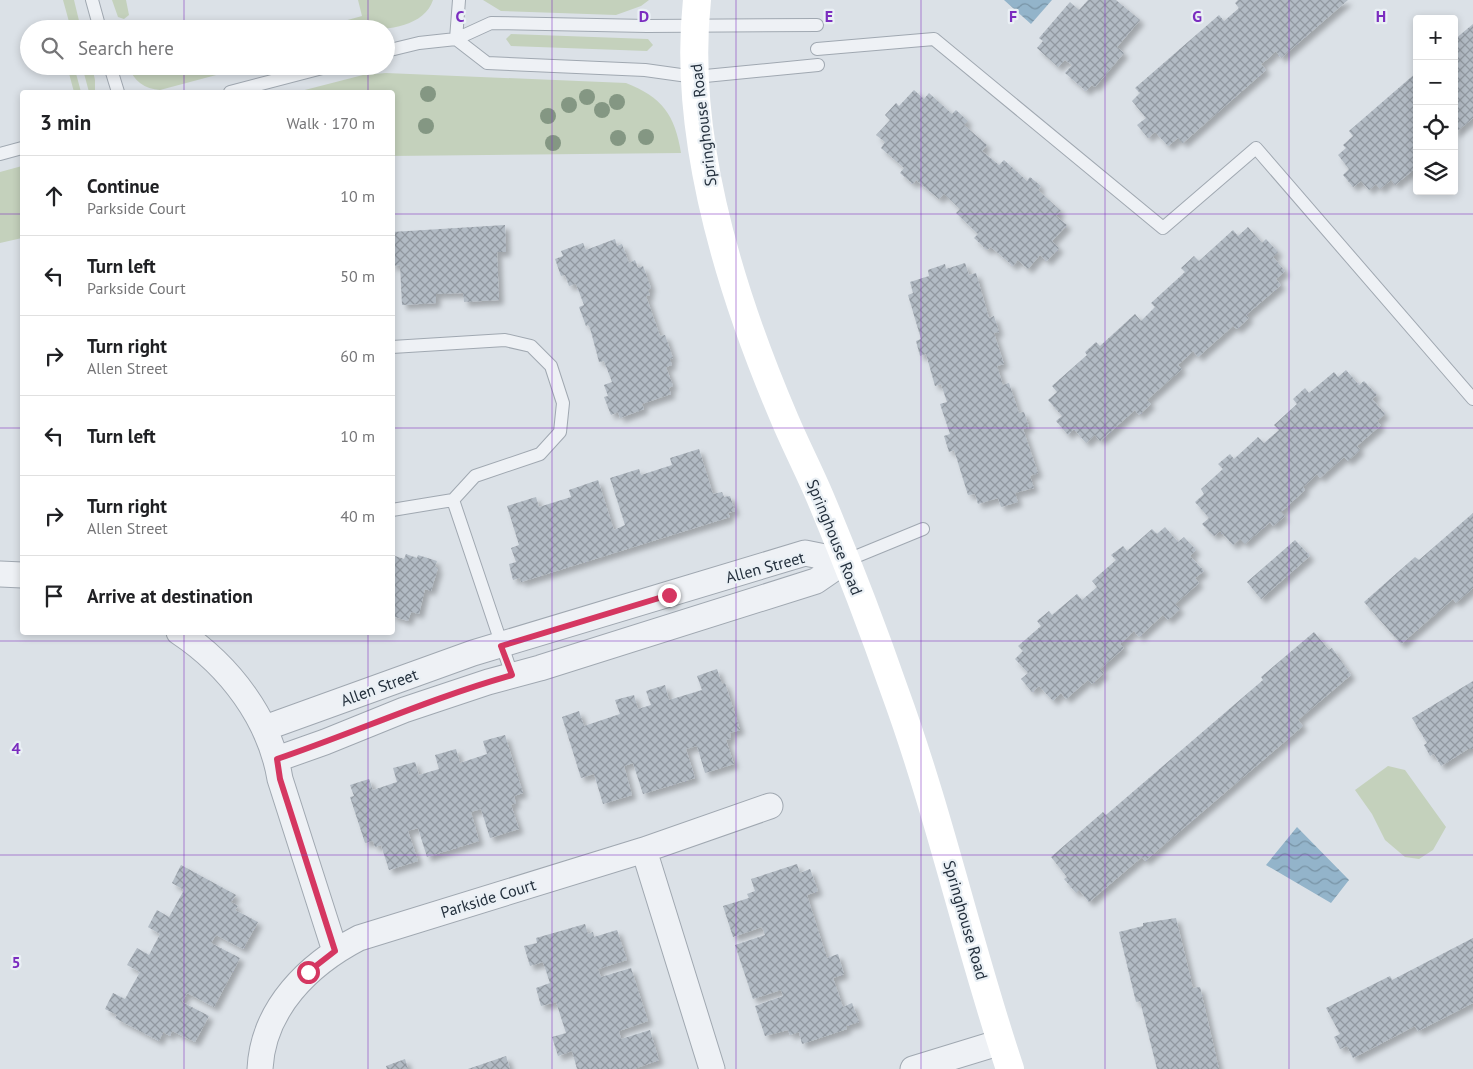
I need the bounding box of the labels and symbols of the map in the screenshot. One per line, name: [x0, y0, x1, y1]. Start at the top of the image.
text: C: [456, 6, 465, 26]
text: D: [639, 6, 649, 26]
text: E: [825, 6, 833, 26]
text: F: [1009, 6, 1017, 26]
text: G: [1192, 6, 1202, 26]
text: H: [1376, 6, 1386, 26]
street label: Springhouse Road: [686, 63, 720, 187]
street label: Springhouse Road: [803, 476, 867, 598]
street label: Allen Street: [723, 547, 807, 587]
route end: [658, 584, 681, 607]
street label: Allen Street: [338, 664, 421, 710]
text: 4: [11, 738, 21, 758]
street label: Springhouse Road: [939, 858, 993, 982]
street label: Parkside Court: [438, 874, 539, 922]
text: 5: [11, 952, 21, 972]
route start: [297, 961, 320, 984]

